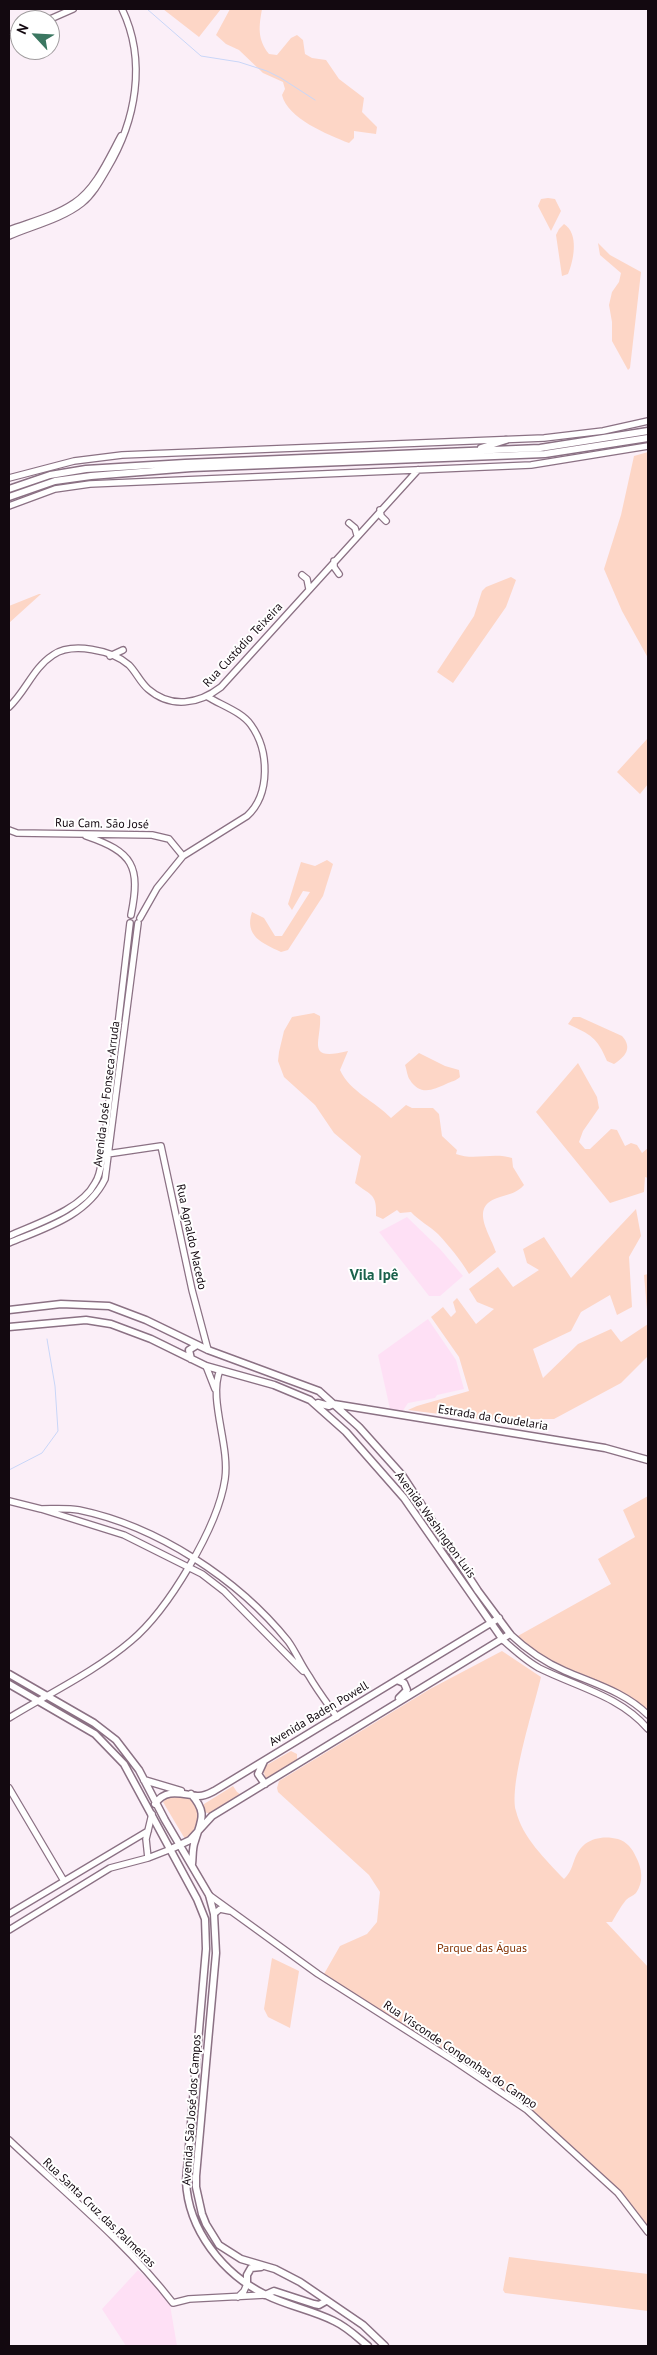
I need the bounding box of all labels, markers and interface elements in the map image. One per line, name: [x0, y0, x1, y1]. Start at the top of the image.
north arrow: [10, 10, 60, 60]
text: N: [12, 21, 32, 37]
street label: Rua Custódio Teixeira: [200, 600, 286, 690]
street label: Rua Cam. São José: [55, 816, 149, 832]
street label: Avenida José Fonseca Arruda: [91, 1020, 123, 1168]
street label: Rua Agnaldo Macedo: [173, 1183, 209, 1291]
district label: Vila Ipê: [350, 1267, 398, 1285]
street label: Estrada da Coudelaria: [437, 1402, 549, 1434]
street label: Avenida Washington Luis: [392, 1469, 478, 1581]
street label: Avenida Baden Powell: [267, 1679, 371, 1749]
park label: Parque das Águas: [437, 1942, 527, 1956]
street label: Rua Visconde Congonhas do Campo: [380, 1998, 540, 2112]
street label: Avenida São José dos Campos: [180, 2034, 204, 2186]
street label: Rua Santa Cruz das Palmeiras: [40, 2155, 158, 2271]

